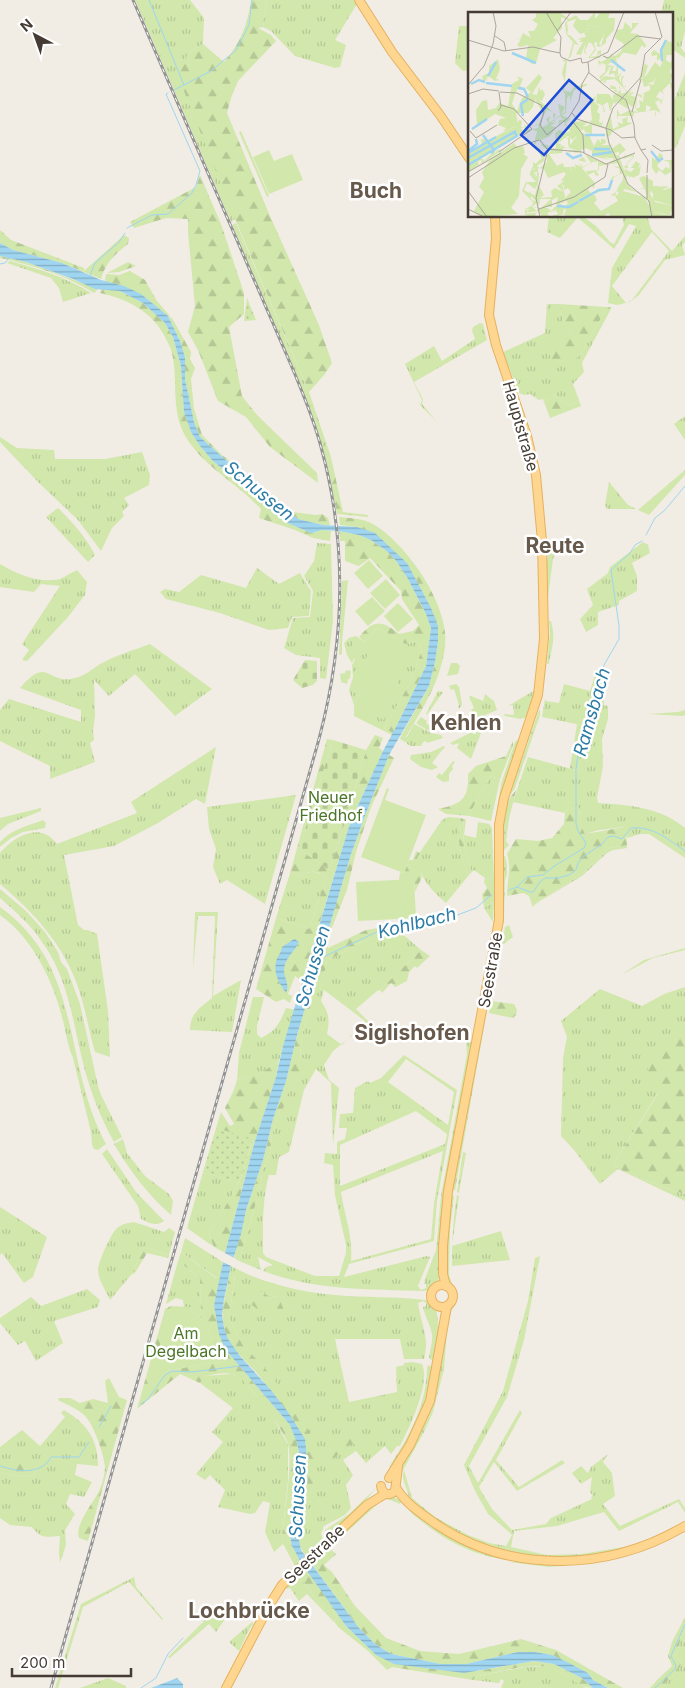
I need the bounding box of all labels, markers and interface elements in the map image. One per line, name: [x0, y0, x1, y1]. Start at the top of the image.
north arrow: [10, 10, 60, 60]
inset map: [468, 12, 672, 218]
text: N: [17, 15, 36, 35]
district label: Buch: [350, 178, 402, 203]
street label: Hauptstraße: [499, 378, 543, 474]
water label: Schussen: [220, 456, 298, 525]
district label: Reute: [525, 533, 585, 558]
water label: Ramsbach: [569, 665, 614, 758]
district label: Kehlen: [430, 710, 502, 735]
park label: Neuer Friedhof: [299, 787, 363, 825]
water label: Kohlbach: [375, 903, 458, 942]
water label: Schussen: [291, 923, 334, 1009]
street label: Seestraße: [473, 930, 507, 1010]
district label: Siglishofen: [354, 1020, 470, 1045]
park label: Am Degelbach: [145, 1323, 227, 1361]
water label: Schussen: [285, 1454, 310, 1538]
street label: Seestraße: [279, 1520, 349, 1588]
district label: Lochbrücke: [188, 1598, 310, 1623]
scale bar: [12, 1646, 131, 1678]
text: 200 m: [20, 1653, 65, 1672]

